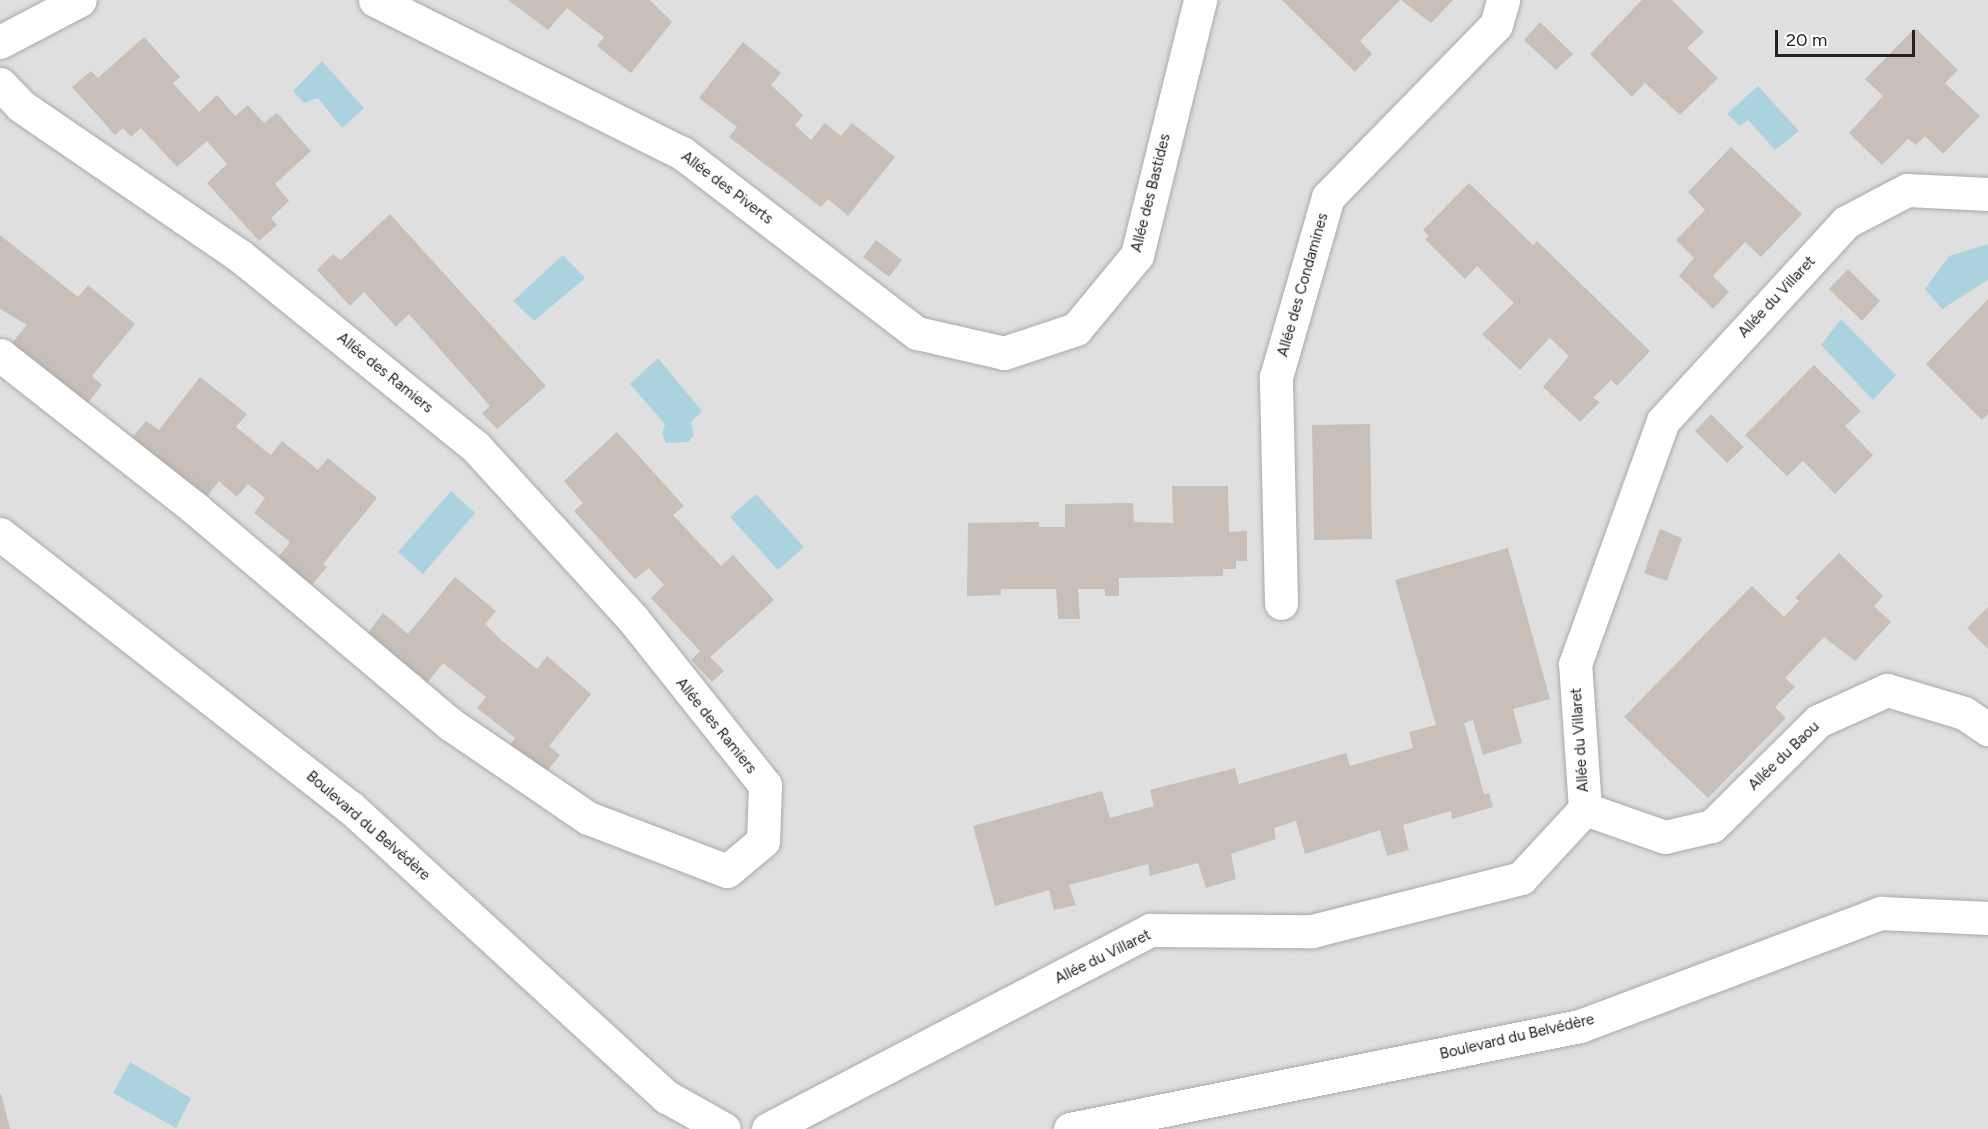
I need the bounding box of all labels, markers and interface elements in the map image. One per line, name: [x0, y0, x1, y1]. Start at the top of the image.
scale bar: [1778, 18, 1918, 56]
text: 20 m: [1786, 29, 1827, 51]
street label: Allée des Bastides: [1128, 132, 1174, 254]
street label: Allée des Piverts: [678, 148, 776, 228]
street label: Allée des Condamines: [1274, 211, 1332, 359]
street label: Allée du Villaret: [1735, 253, 1819, 341]
street label: Allée des Ramiers: [333, 329, 437, 417]
street label: Allée des Ramiers: [672, 674, 760, 778]
street label: Allée du Villaret: [1567, 687, 1593, 793]
street label: Allée du Baou: [1745, 718, 1823, 794]
street label: Boulevard du Belvédère: [302, 767, 434, 885]
street label: Allée du Villaret: [1052, 926, 1154, 988]
street label: Boulevard du Belvédère: [1438, 1010, 1596, 1064]

